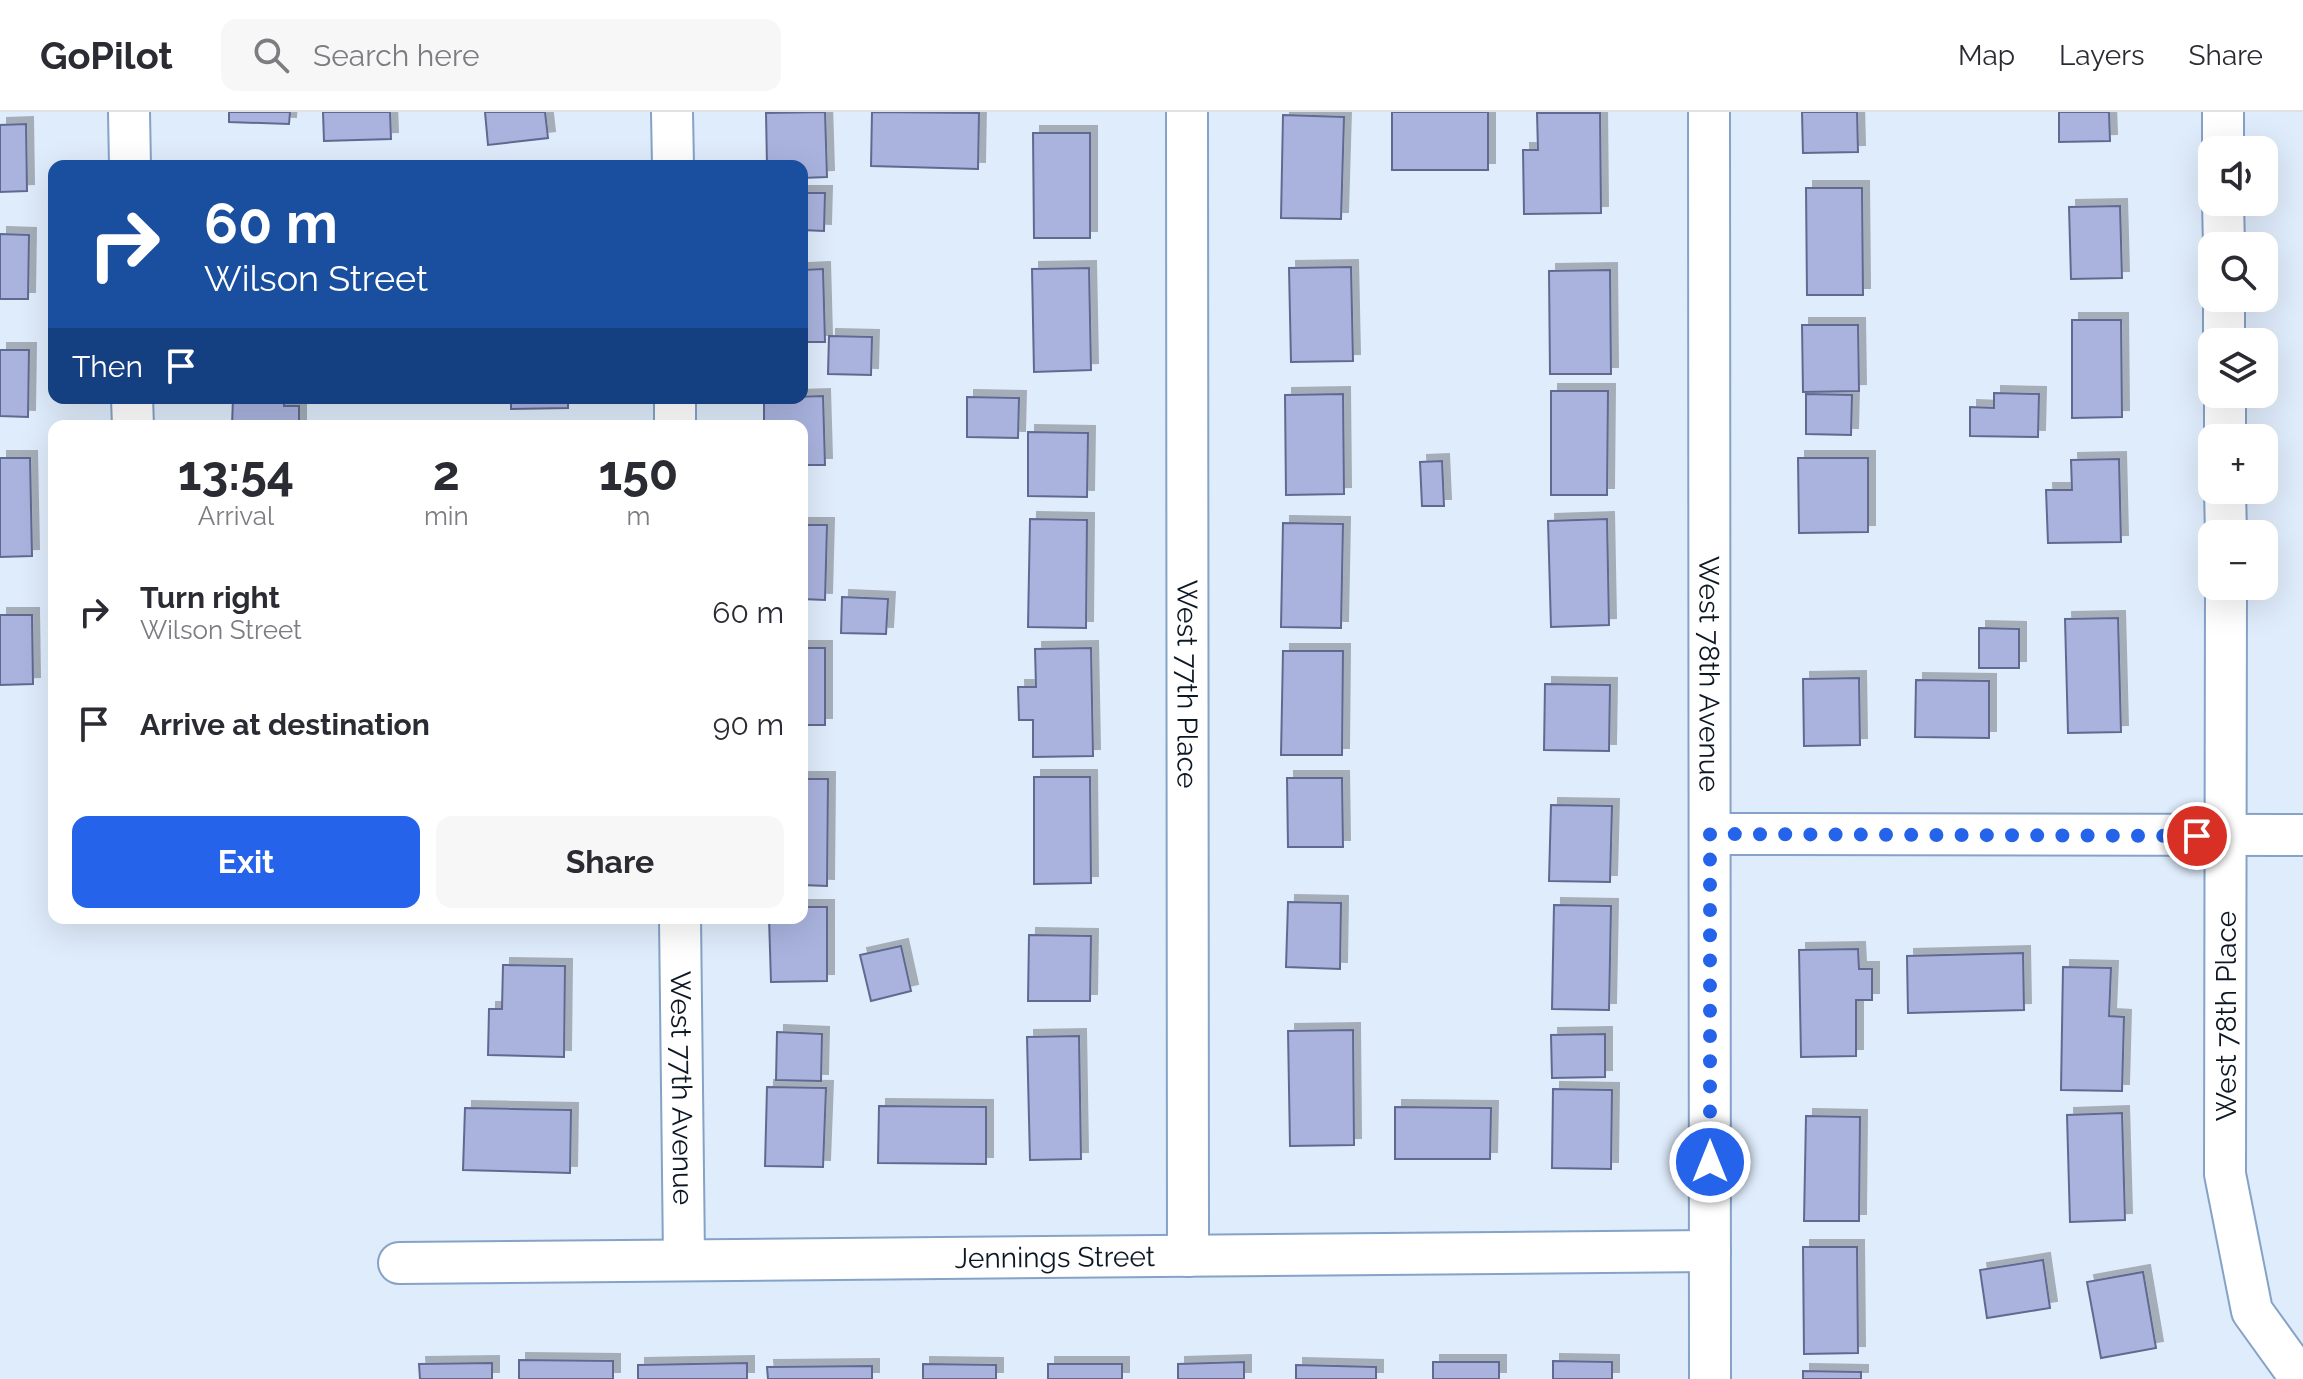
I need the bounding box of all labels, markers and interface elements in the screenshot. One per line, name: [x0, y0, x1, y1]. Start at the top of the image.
search box: [221, 19, 781, 91]
text: GoPilot: [40, 33, 173, 78]
icon: search: [249, 33, 293, 77]
text: Search here: [313, 38, 480, 73]
text: Map: [1958, 39, 2015, 72]
text: Layers: [2059, 39, 2145, 72]
text: Share: [2189, 39, 2263, 72]
map controls: [2198, 136, 2278, 600]
button: sound: [2198, 136, 2278, 216]
text: 60 m: [204, 190, 338, 256]
icon: right: [72, 192, 176, 296]
button: search: [2198, 232, 2278, 312]
text: Wilson Street: [204, 257, 428, 299]
button: layers: [2198, 328, 2278, 408]
icon: arrive: [159, 344, 203, 388]
text: Then: [72, 349, 143, 384]
button: +: [2198, 424, 2278, 504]
text: 13:54: [178, 445, 294, 501]
text: 2: [433, 445, 460, 501]
text: 150: [598, 445, 678, 501]
text: Arrival: [198, 501, 274, 531]
text: min: [424, 501, 469, 531]
text: m: [626, 501, 650, 531]
button: −: [2198, 520, 2278, 600]
street label: West 78th Avenue: [1693, 556, 1726, 792]
text: Turn right: [140, 580, 280, 615]
street label: West 77th Place: [1171, 580, 1204, 788]
icon: right: [72, 590, 116, 634]
text: 60 m: [712, 595, 784, 630]
text: Wilson Street: [140, 615, 302, 645]
icon: arrive: [72, 702, 116, 746]
text: Arrive at destination: [140, 707, 430, 742]
text: 90 m: [713, 707, 784, 742]
pin: [2163, 802, 2231, 870]
icon: arrive: [2175, 814, 2219, 858]
button: Exit: [72, 816, 420, 908]
button: Share: [436, 816, 784, 908]
street label: West 78th Place: [2210, 911, 2243, 1121]
street label: West 77th Avenue: [664, 971, 700, 1205]
position arrow: [1668, 1120, 1752, 1204]
street label: Jennings Street: [955, 1240, 1156, 1274]

